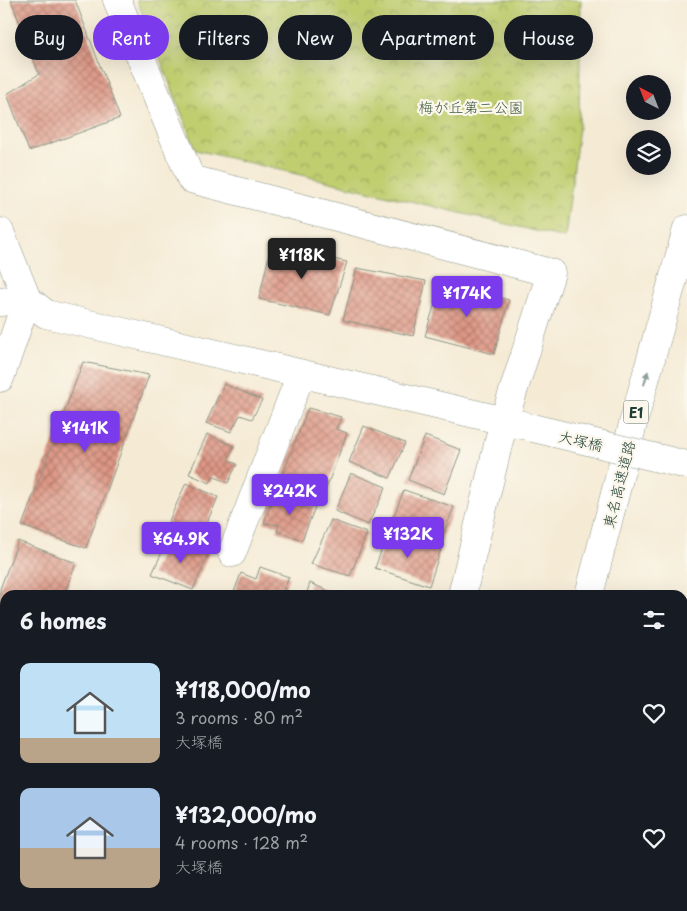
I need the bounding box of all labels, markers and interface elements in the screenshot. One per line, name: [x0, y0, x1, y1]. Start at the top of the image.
chip: Buy: [15, 15, 83, 60]
chip: Rent: [93, 15, 169, 60]
chip: Filters: [179, 15, 268, 60]
chip: New: [278, 15, 352, 60]
chip: Apartment: [362, 15, 494, 60]
chip: House: [504, 15, 593, 60]
north arrow: [626, 75, 671, 120]
map controls: [626, 75, 671, 175]
park label: 梅が丘第二公園: [418, 95, 524, 118]
button: layers: [626, 130, 671, 175]
pin: ¥118K: [267, 238, 337, 280]
text: ¥118K: [279, 242, 325, 266]
pin: ¥174K: [432, 276, 502, 318]
text: ¥174K: [442, 280, 492, 304]
one-way arrow: [642, 371, 650, 386]
road number: E1: [624, 401, 648, 424]
pin: ¥141K: [50, 410, 120, 453]
text: ¥141K: [62, 415, 108, 439]
street label: 大塚橋: [556, 424, 606, 456]
street label: 東名高速道路: [596, 438, 640, 530]
pin: ¥242K: [255, 474, 325, 516]
text: ¥242K: [263, 478, 317, 502]
pin: ¥132K: [373, 516, 443, 559]
text: ¥132K: [383, 521, 433, 545]
pin: ¥64.9K: [140, 522, 222, 564]
text: ¥64.9K: [153, 526, 209, 550]
text: 6 homes: [20, 604, 106, 636]
icon: filters: [640, 606, 668, 634]
text: ¥118,000/mo: [175, 673, 311, 705]
icon: home: [60, 683, 120, 743]
icon: heart: [640, 699, 668, 727]
text: 3 rooms · 80 m²: [175, 705, 303, 729]
text: 大塚橋: [175, 729, 223, 753]
text: ¥132,000/mo: [175, 798, 317, 830]
icon: home: [60, 808, 120, 868]
icon: heart: [640, 824, 668, 852]
text: 4 rooms · 128 m²: [175, 830, 308, 854]
text: 大塚橋: [175, 854, 223, 878]

